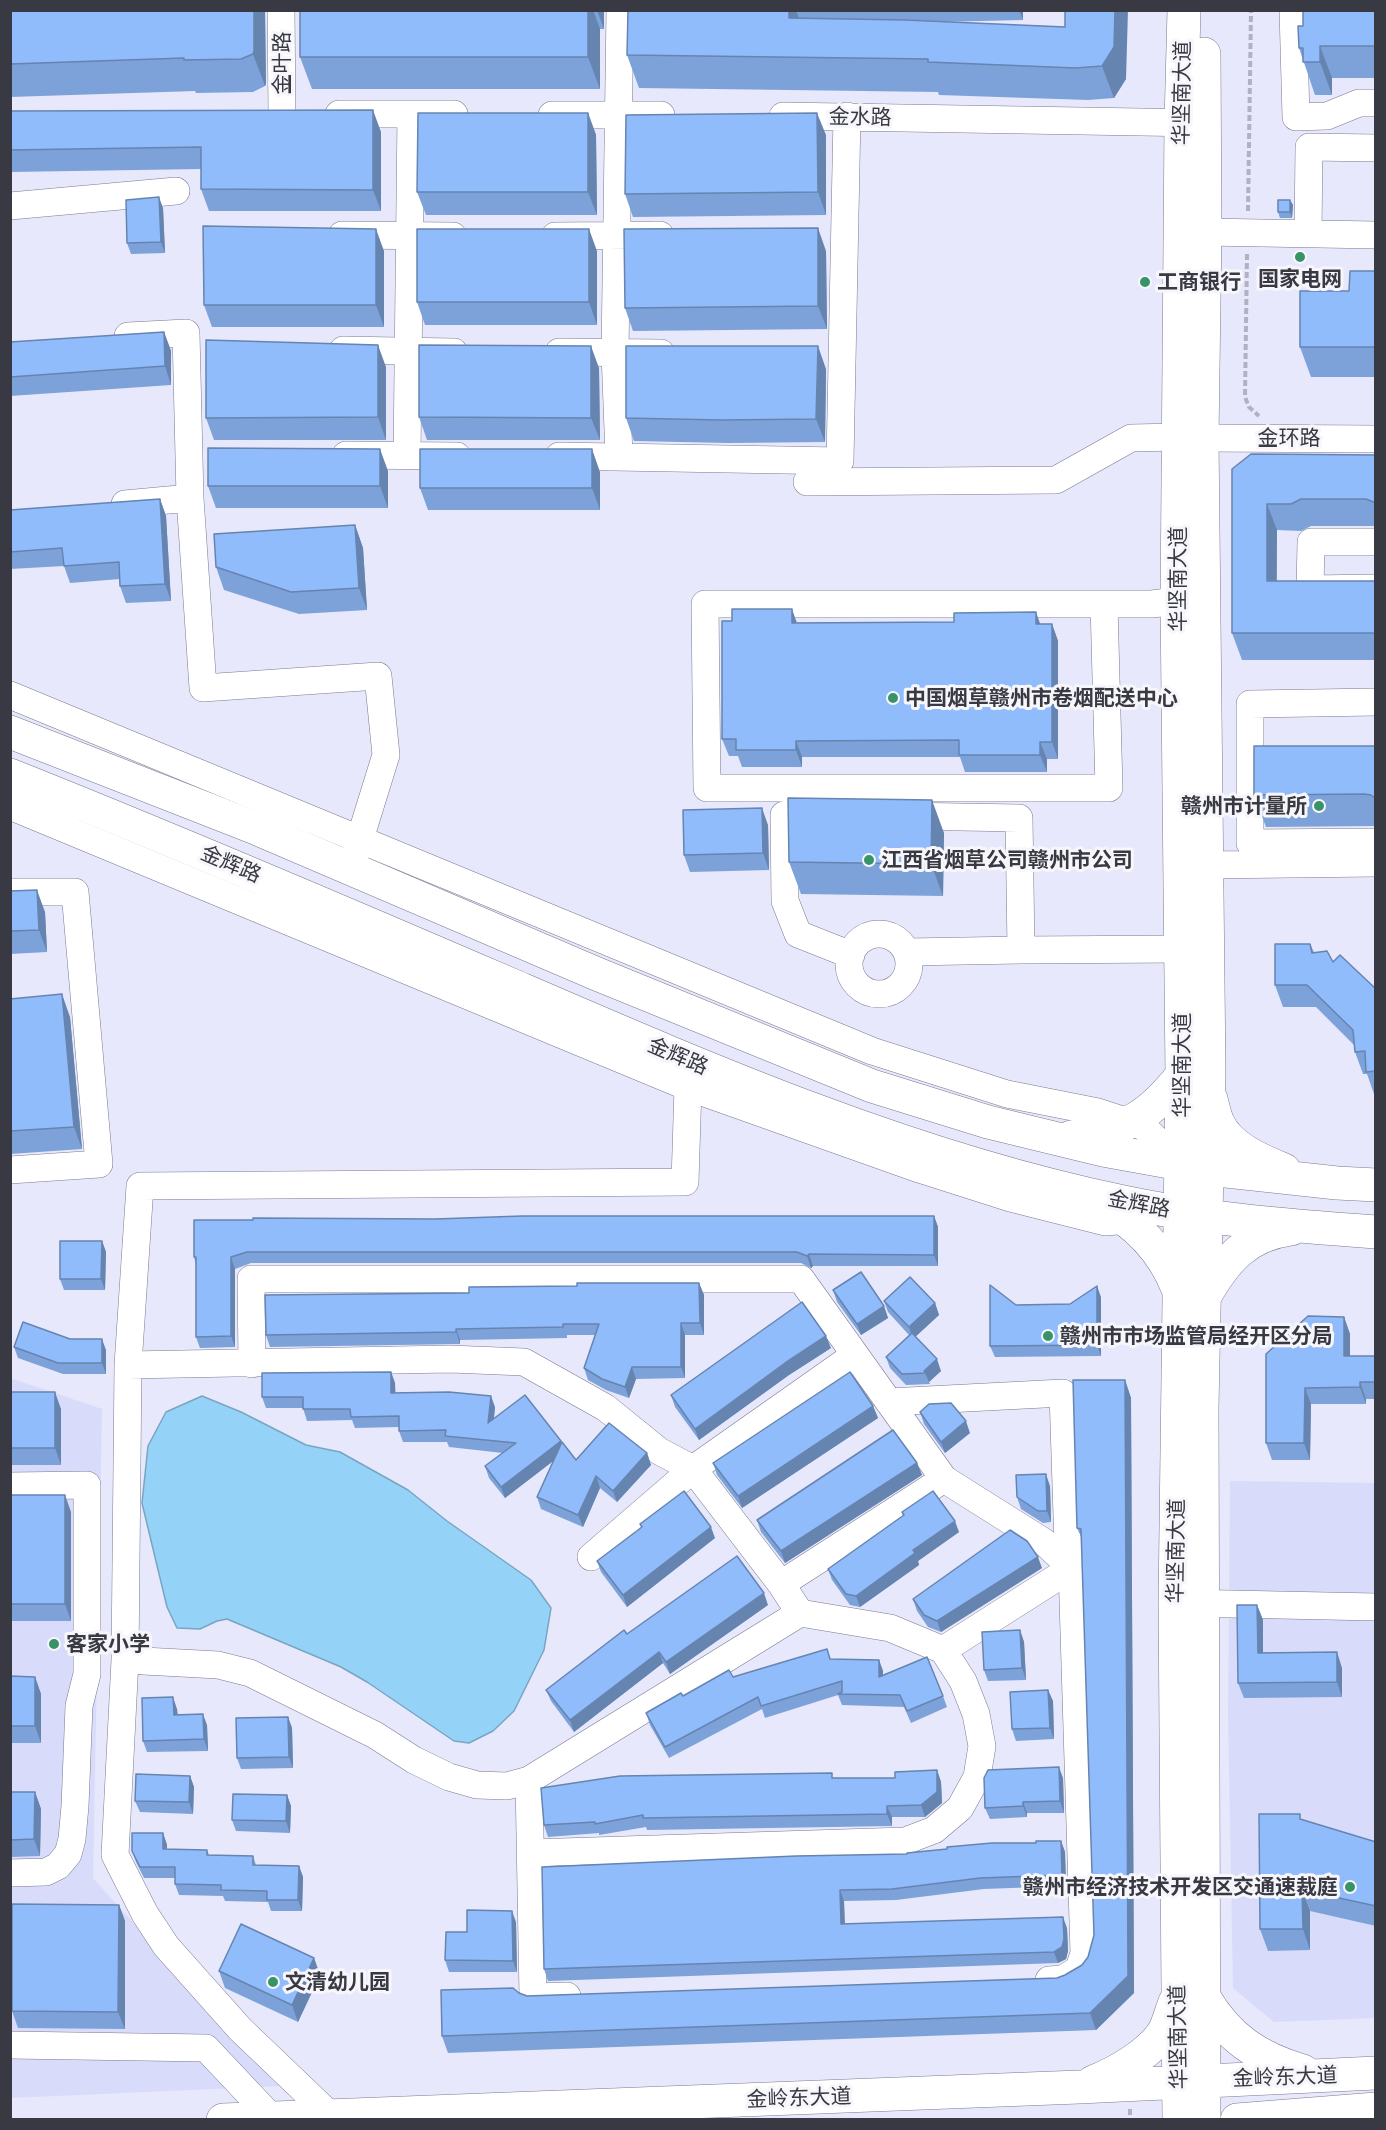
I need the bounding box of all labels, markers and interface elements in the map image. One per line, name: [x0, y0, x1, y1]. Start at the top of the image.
street label: 金叶路: [269, 32, 295, 94]
street label: 华坚南大道: [1168, 40, 1196, 146]
street label: 金水路: [828, 104, 892, 130]
marker: 国家电网: [1293, 250, 1307, 264]
place label: 国家电网: [1258, 266, 1342, 292]
place label: 工商银行: [1157, 269, 1241, 295]
marker: 工商银行: [1138, 275, 1152, 289]
street label: 金环路: [1258, 425, 1320, 451]
street label: 华坚南大道: [1165, 527, 1191, 631]
place label: 中国烟草赣州市卷烟配送中心: [905, 685, 1178, 711]
marker: 中国烟草赣州市卷烟配送中心: [886, 691, 900, 705]
place label: 赣州市计量所: [1181, 793, 1307, 819]
marker: 赣州市计量所: [1312, 799, 1326, 813]
street label: 金辉路: [197, 840, 265, 888]
place label: 江西省烟草公司赣州市公司: [881, 847, 1133, 873]
marker: 江西省烟草公司赣州市公司: [862, 853, 876, 867]
street label: 华坚南大道: [1169, 1013, 1195, 1117]
street label: 金辉路: [644, 1032, 712, 1080]
street label: 金辉路: [1106, 1186, 1172, 1222]
place label: 赣州市市场监管局经开区分局: [1060, 1323, 1333, 1349]
marker: 赣州市市场监管局经开区分局: [1041, 1329, 1055, 1343]
street label: 华坚南大道: [1162, 1498, 1190, 1604]
place label: 客家小学: [66, 1631, 150, 1657]
marker: 客家小学: [47, 1637, 61, 1651]
place label: 赣州市经济技术开发区交通速裁庭: [1023, 1874, 1338, 1900]
marker: 赣州市经济技术开发区交通速裁庭: [1343, 1880, 1357, 1894]
place label: 文清幼儿园: [285, 1969, 390, 1995]
marker: 文清幼儿园: [266, 1975, 280, 1989]
street label: 华坚南大道: [1164, 1984, 1192, 2090]
street label: 金岭东大道: [1232, 2063, 1338, 2091]
street label: 金岭东大道: [746, 2084, 852, 2112]

